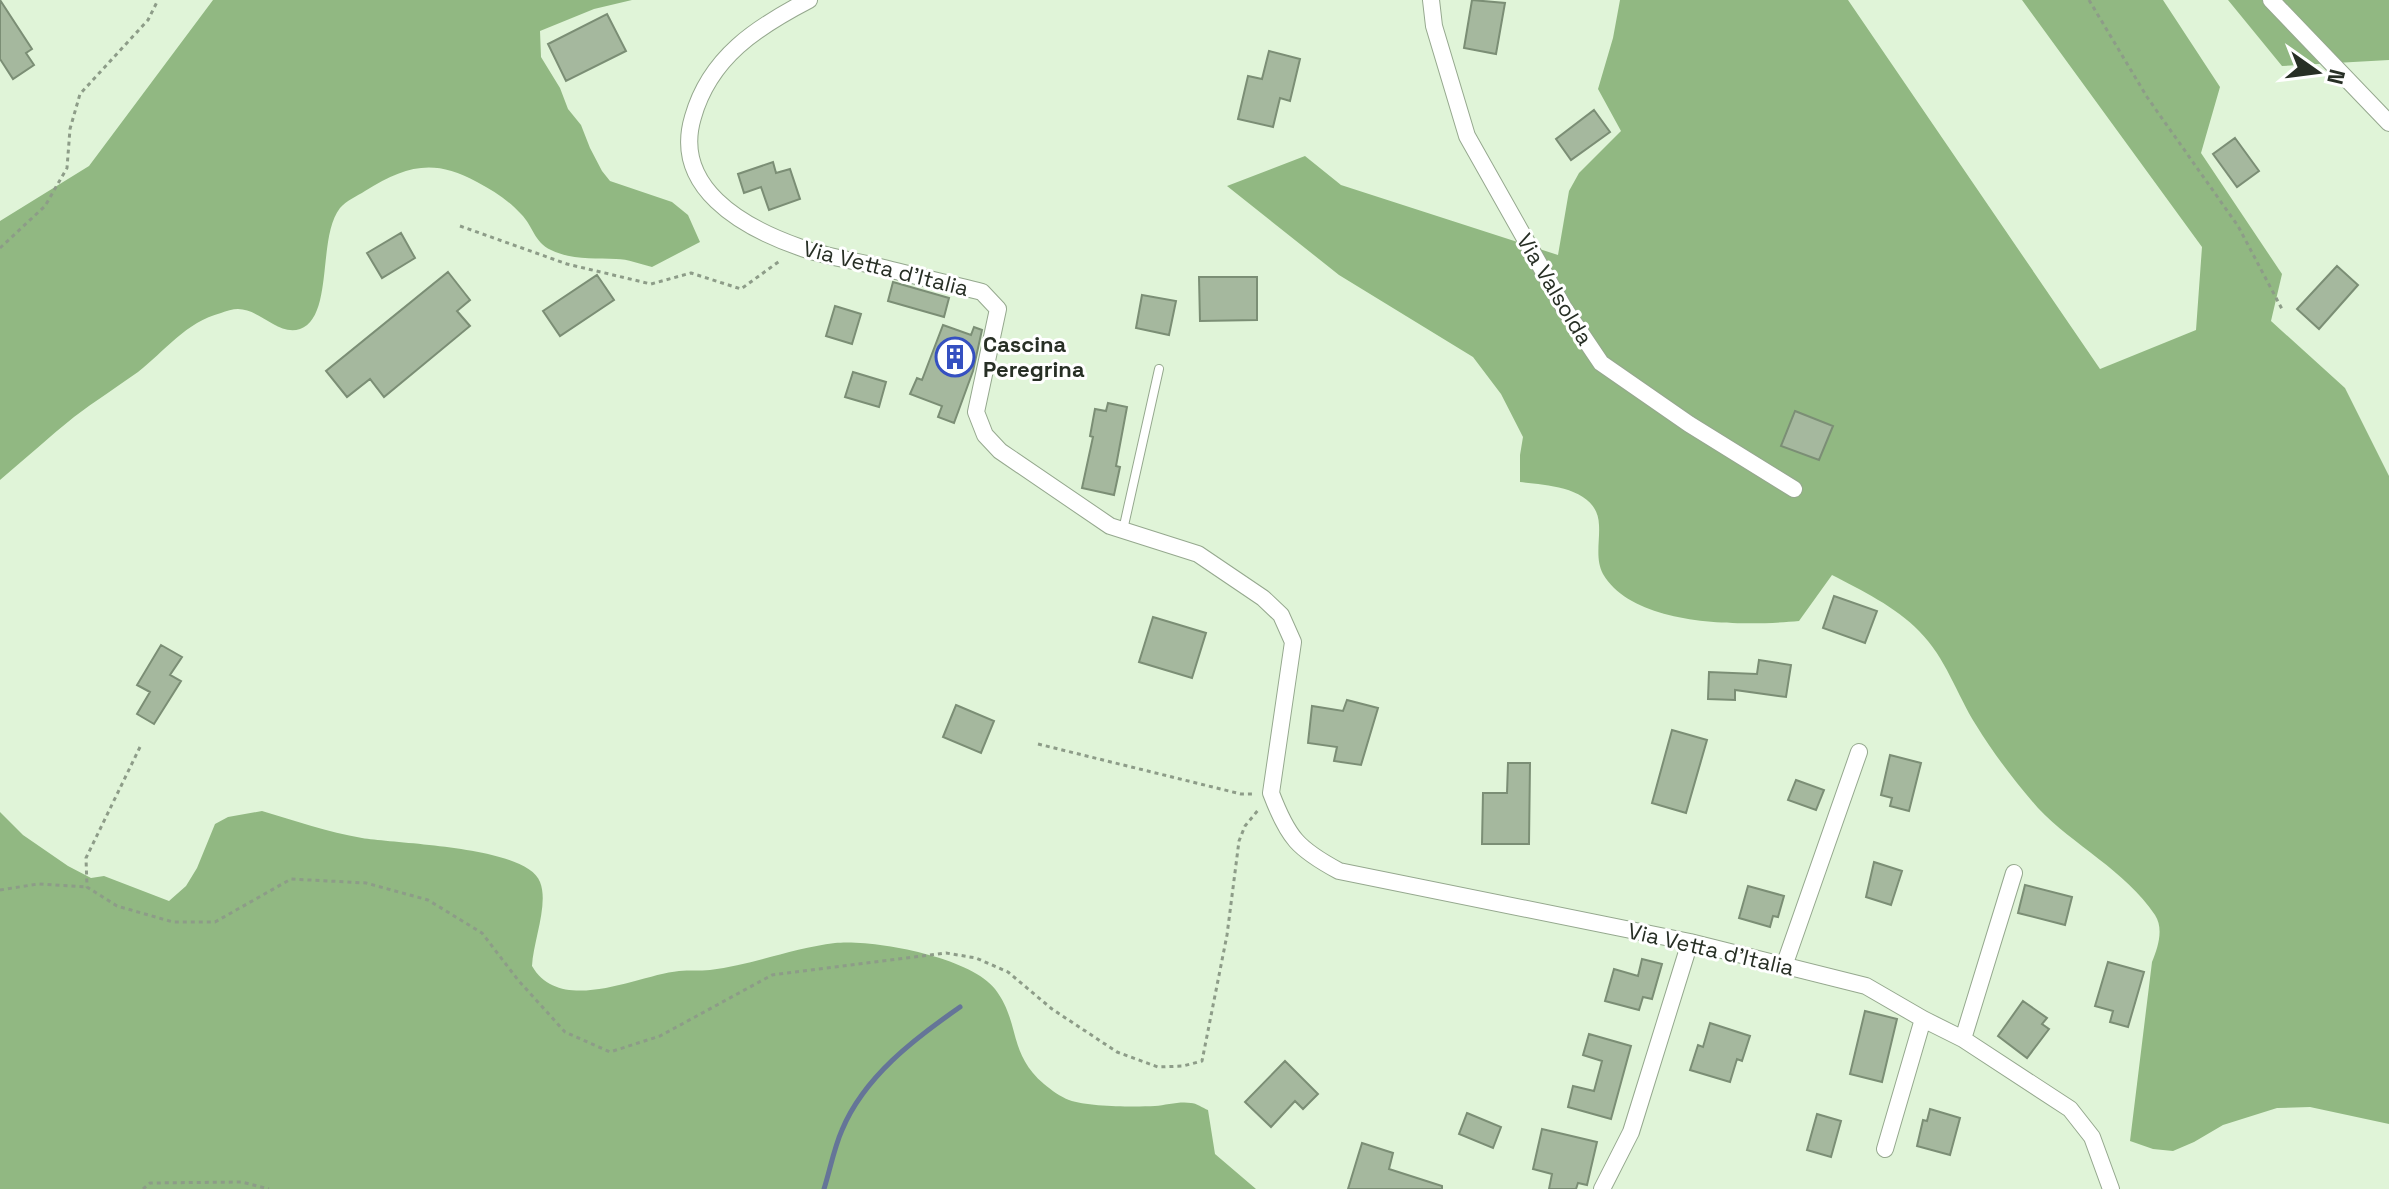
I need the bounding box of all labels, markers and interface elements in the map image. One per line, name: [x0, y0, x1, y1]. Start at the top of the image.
north arrow: [2277, 32, 2357, 112]
text: N: [2321, 66, 2352, 87]
street label: Via Valsolda: [1511, 228, 1599, 350]
street label: Via Vetta d'Italia: [800, 234, 972, 302]
place label: Cascina Peregrina: [983, 330, 1085, 383]
building icon: Cascina Peregrina: [934, 336, 976, 378]
street label: Via Vetta d'Italia: [1625, 916, 1797, 982]

